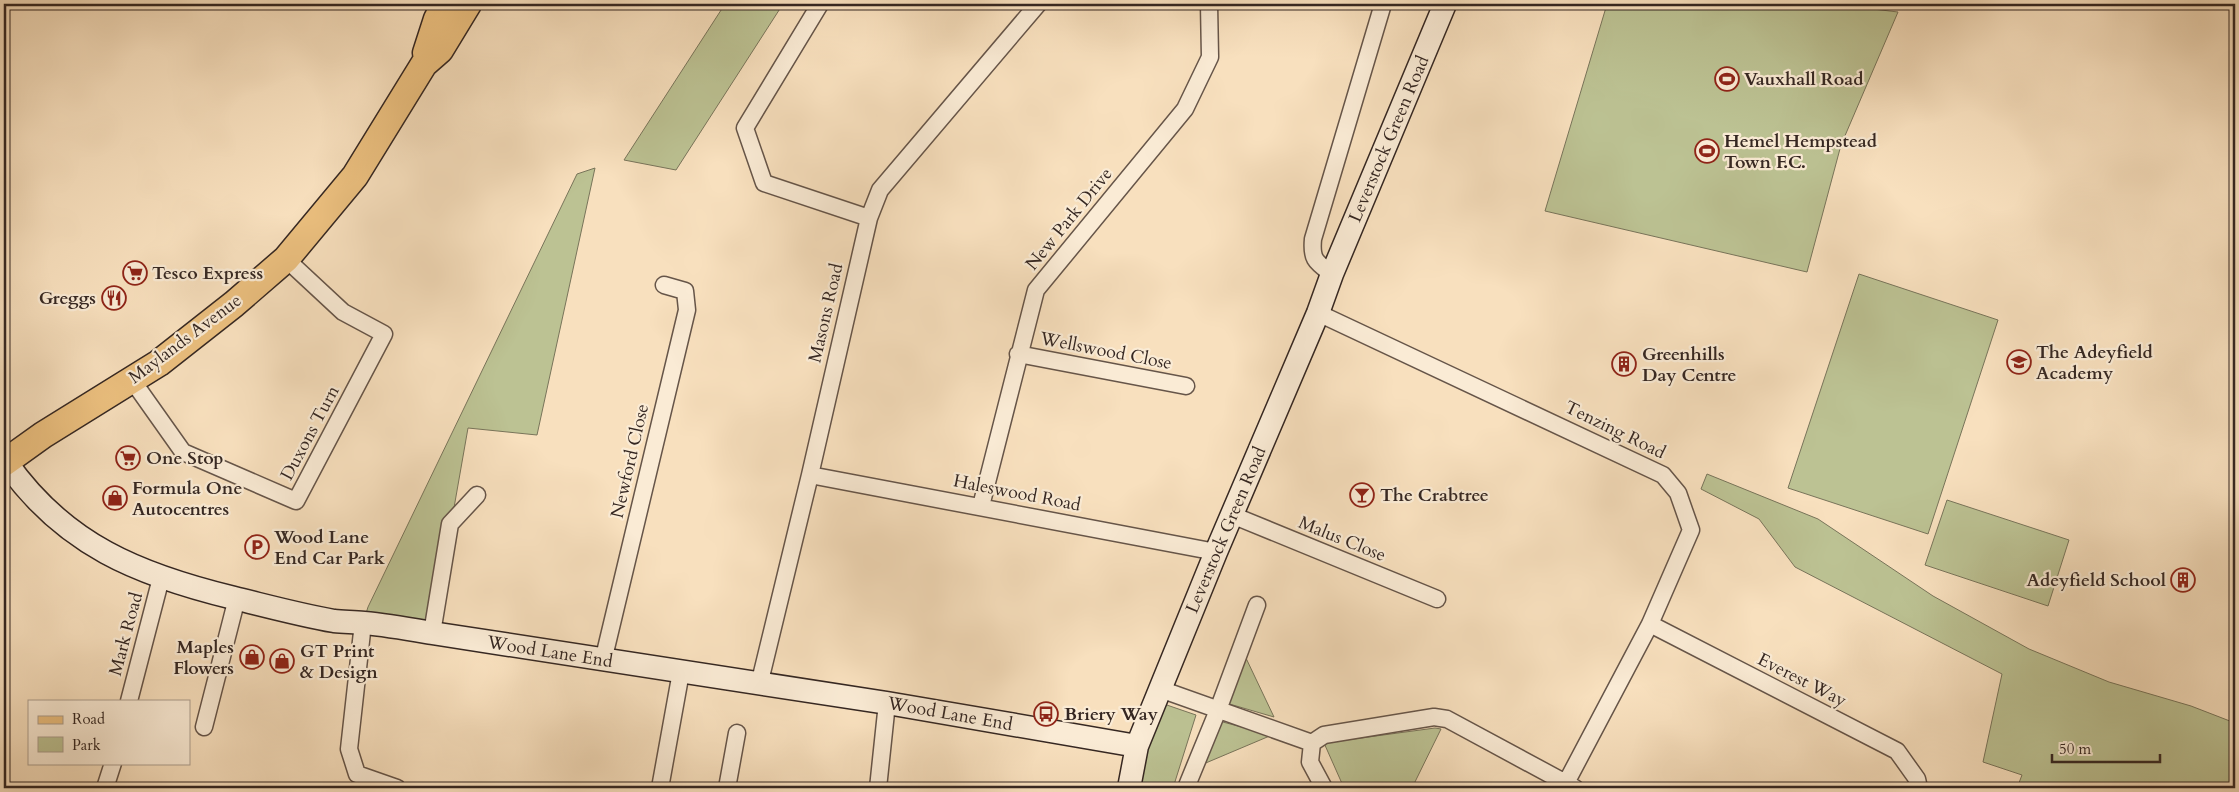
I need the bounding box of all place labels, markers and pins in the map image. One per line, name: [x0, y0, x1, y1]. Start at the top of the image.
sports icon: Vauxhall Road: [1714, 66, 1740, 92]
place label: Vauxhall Road: [1744, 67, 1864, 92]
place label: Hemel Hempstead Town F.C.: [1724, 129, 1878, 175]
sports icon: Hemel Hempstead Town F.C.: [1694, 138, 1720, 164]
supermarket icon: Tesco Express: [122, 260, 148, 286]
place label: Tesco Express: [152, 261, 263, 286]
restaurant icon: Greggs: [101, 285, 127, 311]
place label: Greggs: [39, 286, 96, 311]
place label: The Adeyfield Academy: [2036, 340, 2154, 386]
place label: Greenhills Day Centre: [1642, 342, 1736, 388]
school or university icon: The Adeyfield Academy: [2006, 349, 2032, 375]
building icon: Greenhills Day Centre: [1611, 351, 1637, 377]
supermarket icon: One Stop: [115, 445, 141, 471]
place label: One Stop: [146, 446, 224, 471]
place label: Formula One Autocentres: [132, 476, 242, 522]
bar icon: The Crabtree: [1349, 482, 1375, 508]
place label: The Crabtree: [1380, 483, 1489, 508]
shop icon: Formula One Autocentres: [102, 485, 128, 511]
place label: Wood Lane End Car Park: [273, 525, 386, 571]
parking icon: Wood Lane End Car Park: [244, 534, 270, 560]
building icon: Adeyfield School: [2170, 567, 2196, 593]
place label: Adeyfield School: [2026, 568, 2166, 593]
place label: Maples Flowers: [173, 635, 234, 681]
place label: GT Print & Design: [300, 639, 378, 685]
shop icon: Maples Flowers: [239, 644, 265, 670]
shop icon: GT Print & Design: [269, 648, 295, 674]
bus stop icon: Briery Way: [1033, 701, 1059, 727]
place label: Briery Way: [1064, 702, 1159, 727]

